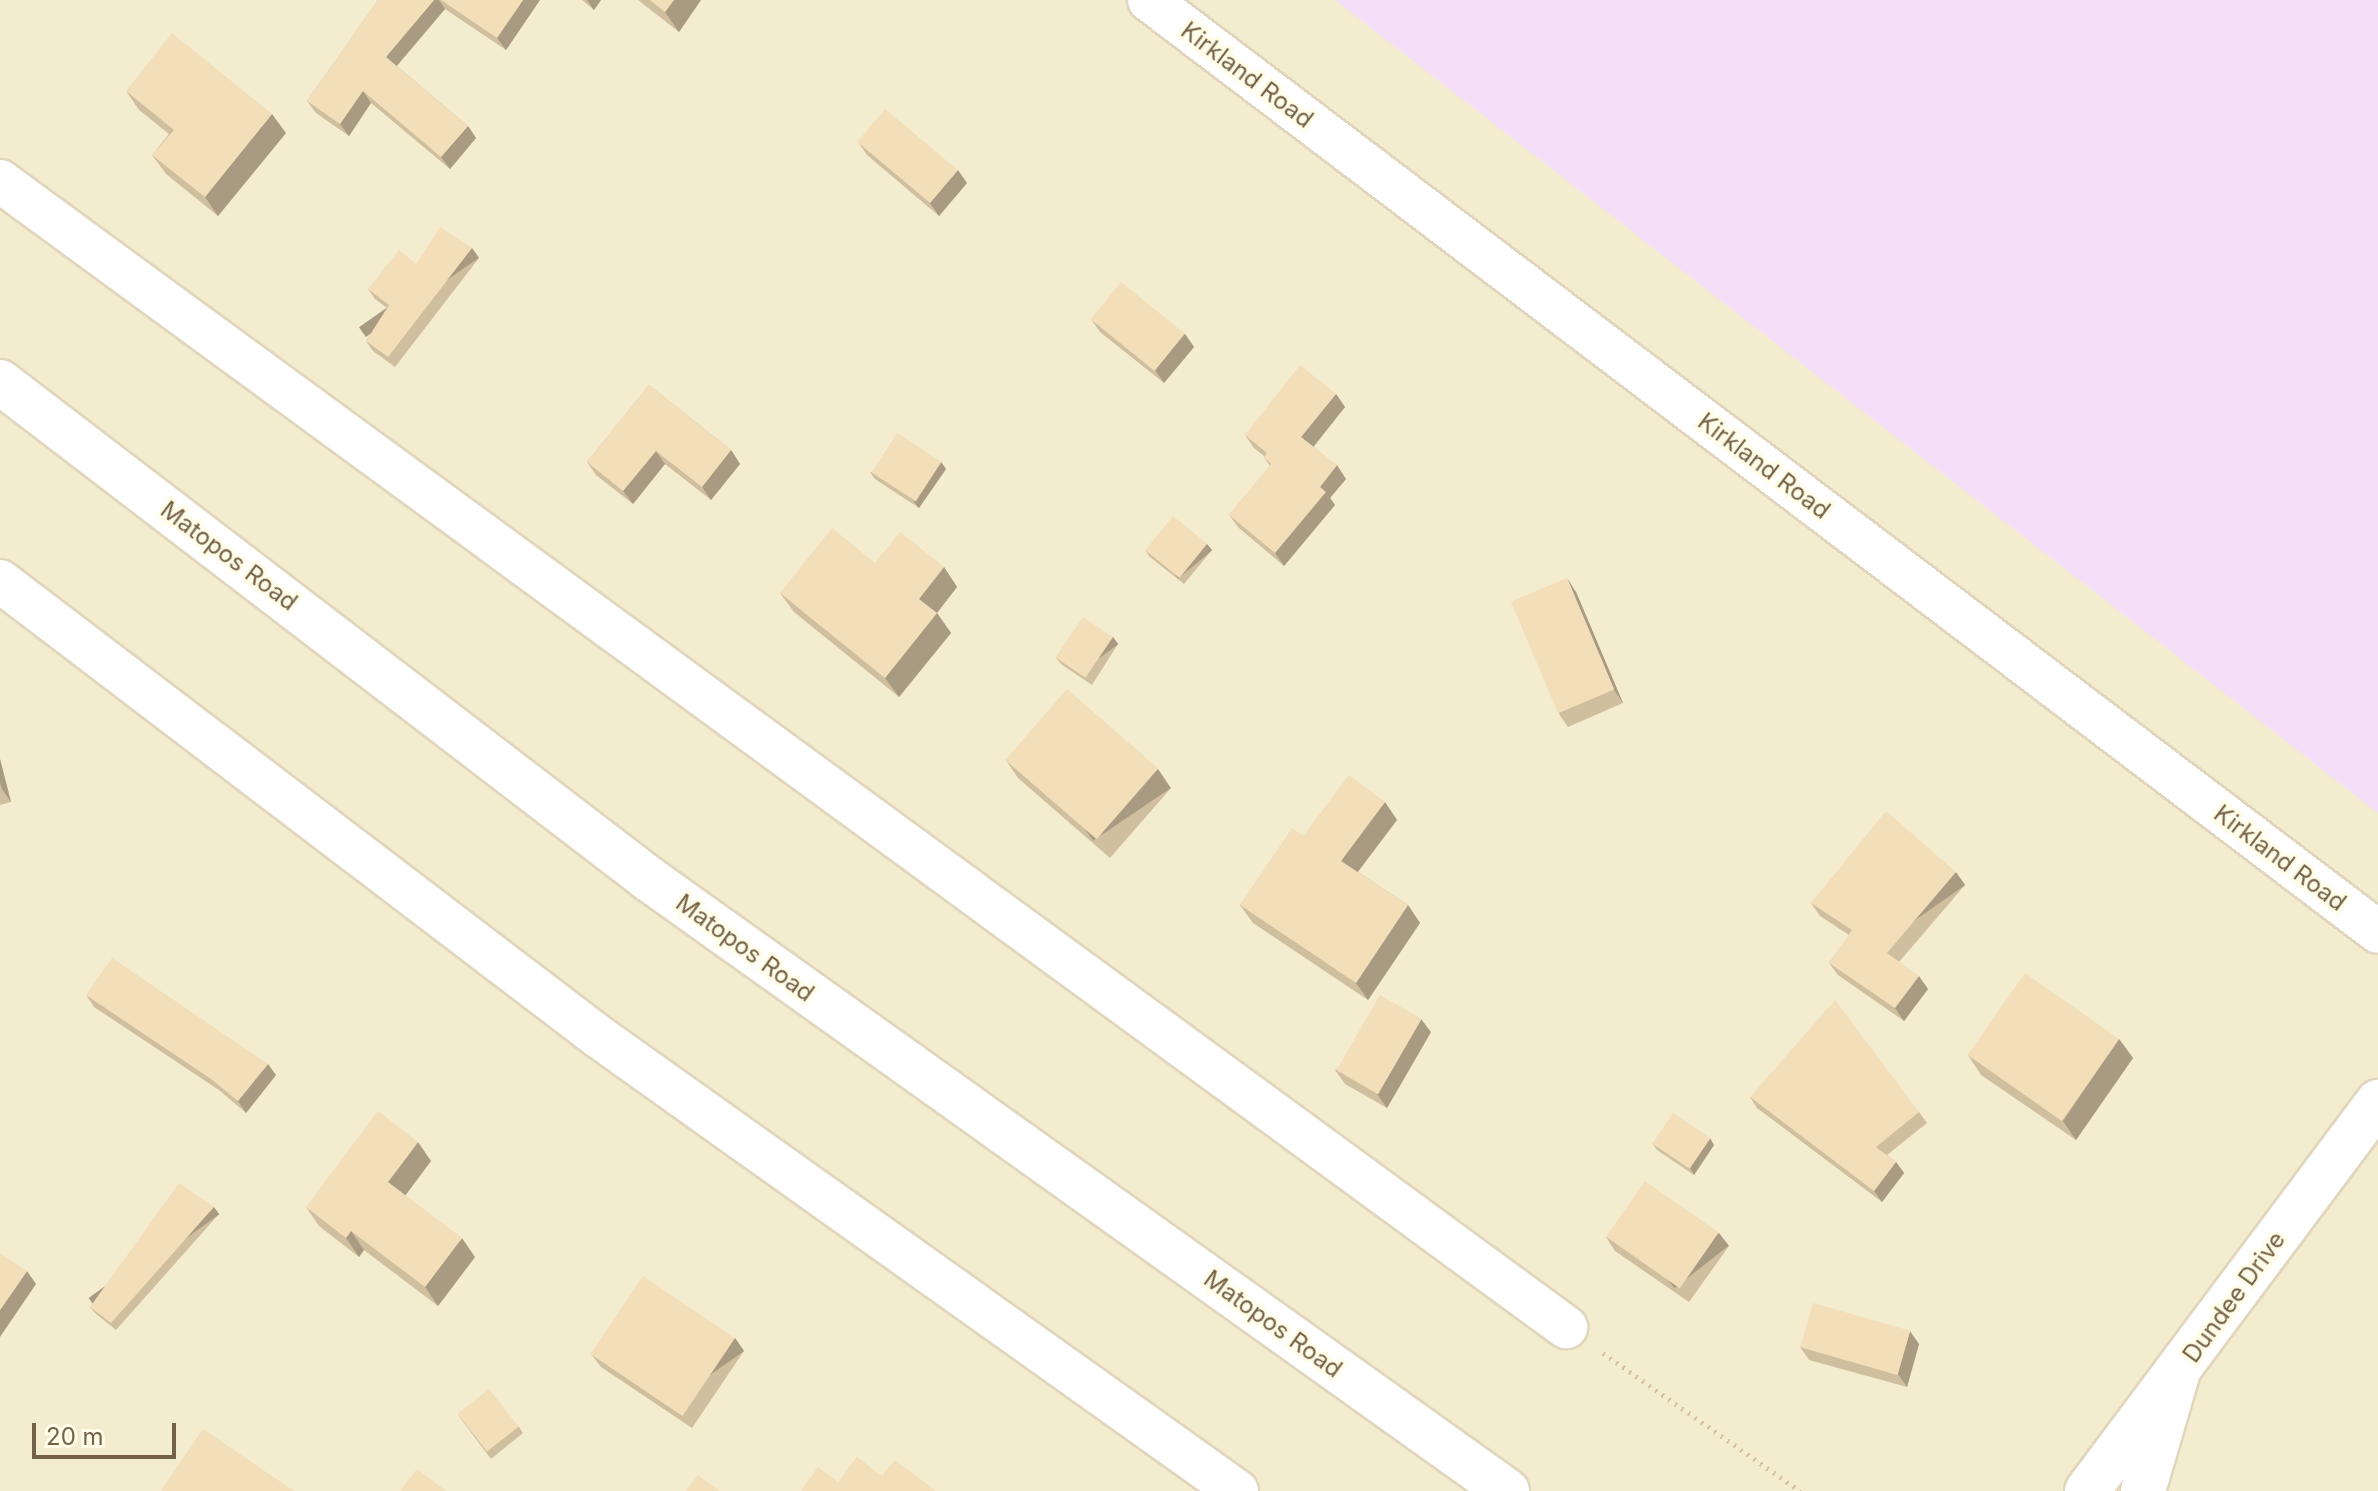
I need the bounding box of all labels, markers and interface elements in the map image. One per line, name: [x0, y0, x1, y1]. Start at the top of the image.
street label: Kirkland Road: [1175, 16, 1319, 134]
street label: Kirkland Road: [1692, 407, 1836, 525]
street label: Matopos Road: [155, 495, 303, 617]
street label: Kirkland Road: [2208, 799, 2352, 917]
street label: Matopos Road: [670, 888, 820, 1008]
street label: Dundee Drive: [2177, 1226, 2291, 1368]
street label: Matopos Road: [1198, 1264, 1348, 1384]
scale bar: [36, 1407, 180, 1457]
text: 20 m: [46, 1422, 104, 1451]

